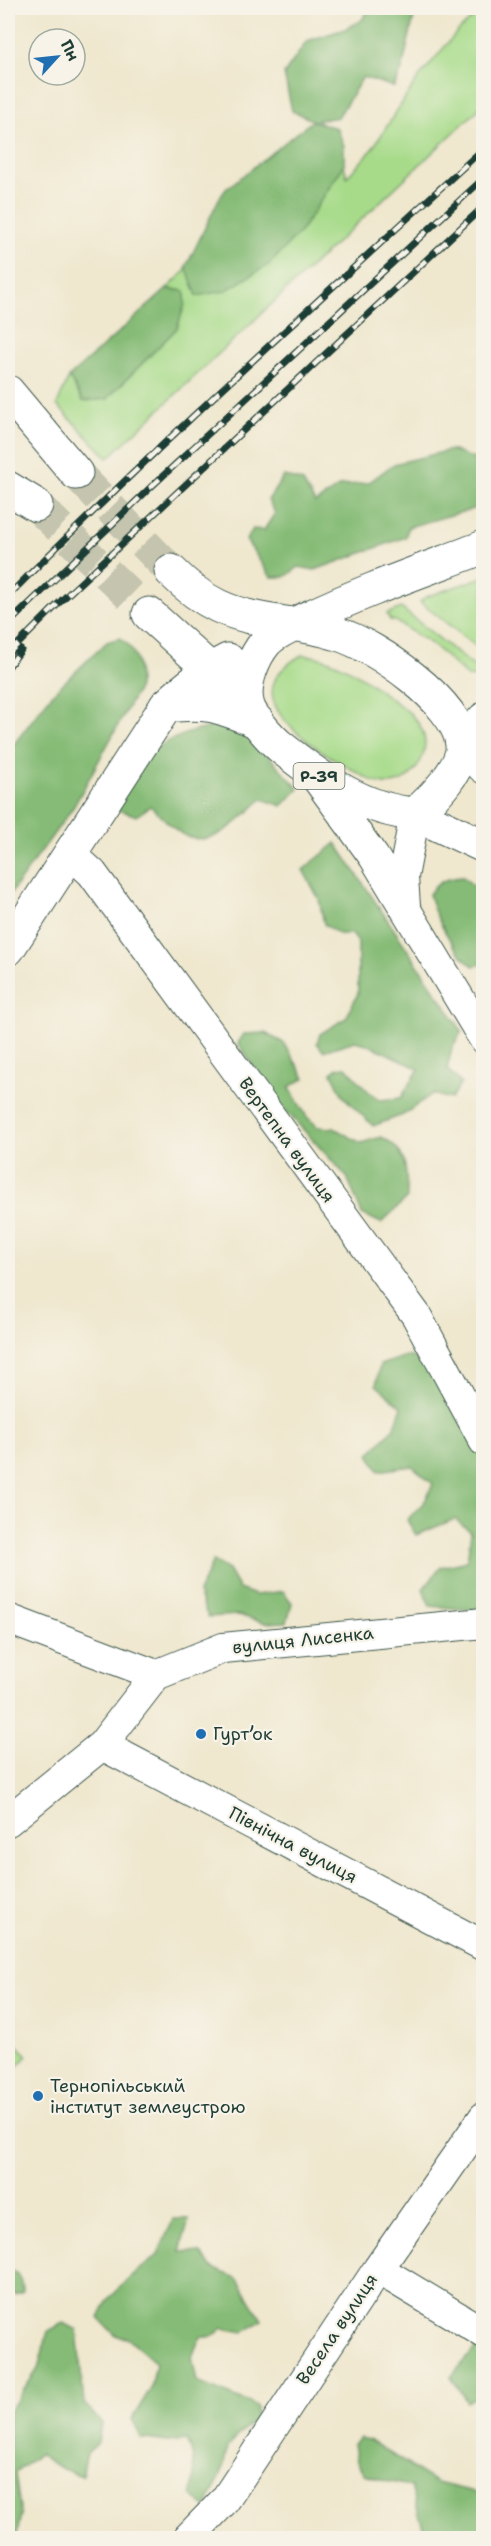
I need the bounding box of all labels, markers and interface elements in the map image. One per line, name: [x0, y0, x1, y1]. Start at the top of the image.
north arrow: [27, 27, 87, 87]
text: Пн: [56, 36, 84, 65]
road number: Р-39: [294, 763, 344, 789]
street label: Вертепна вулиця: [233, 1072, 341, 1208]
street label: вулиця Лисенка: [231, 1621, 375, 1659]
place label: Гурт’ок: [213, 1722, 273, 1746]
marker: Гурт’ок: [194, 1727, 208, 1741]
street label: Північна вулиця: [225, 1801, 361, 1889]
place label: Тернопільський інститут землеустрою: [50, 2074, 246, 2119]
marker: Тернопільський інститут землеустрою: [31, 2089, 45, 2103]
street label: Весела вулиця: [291, 2269, 383, 2389]

